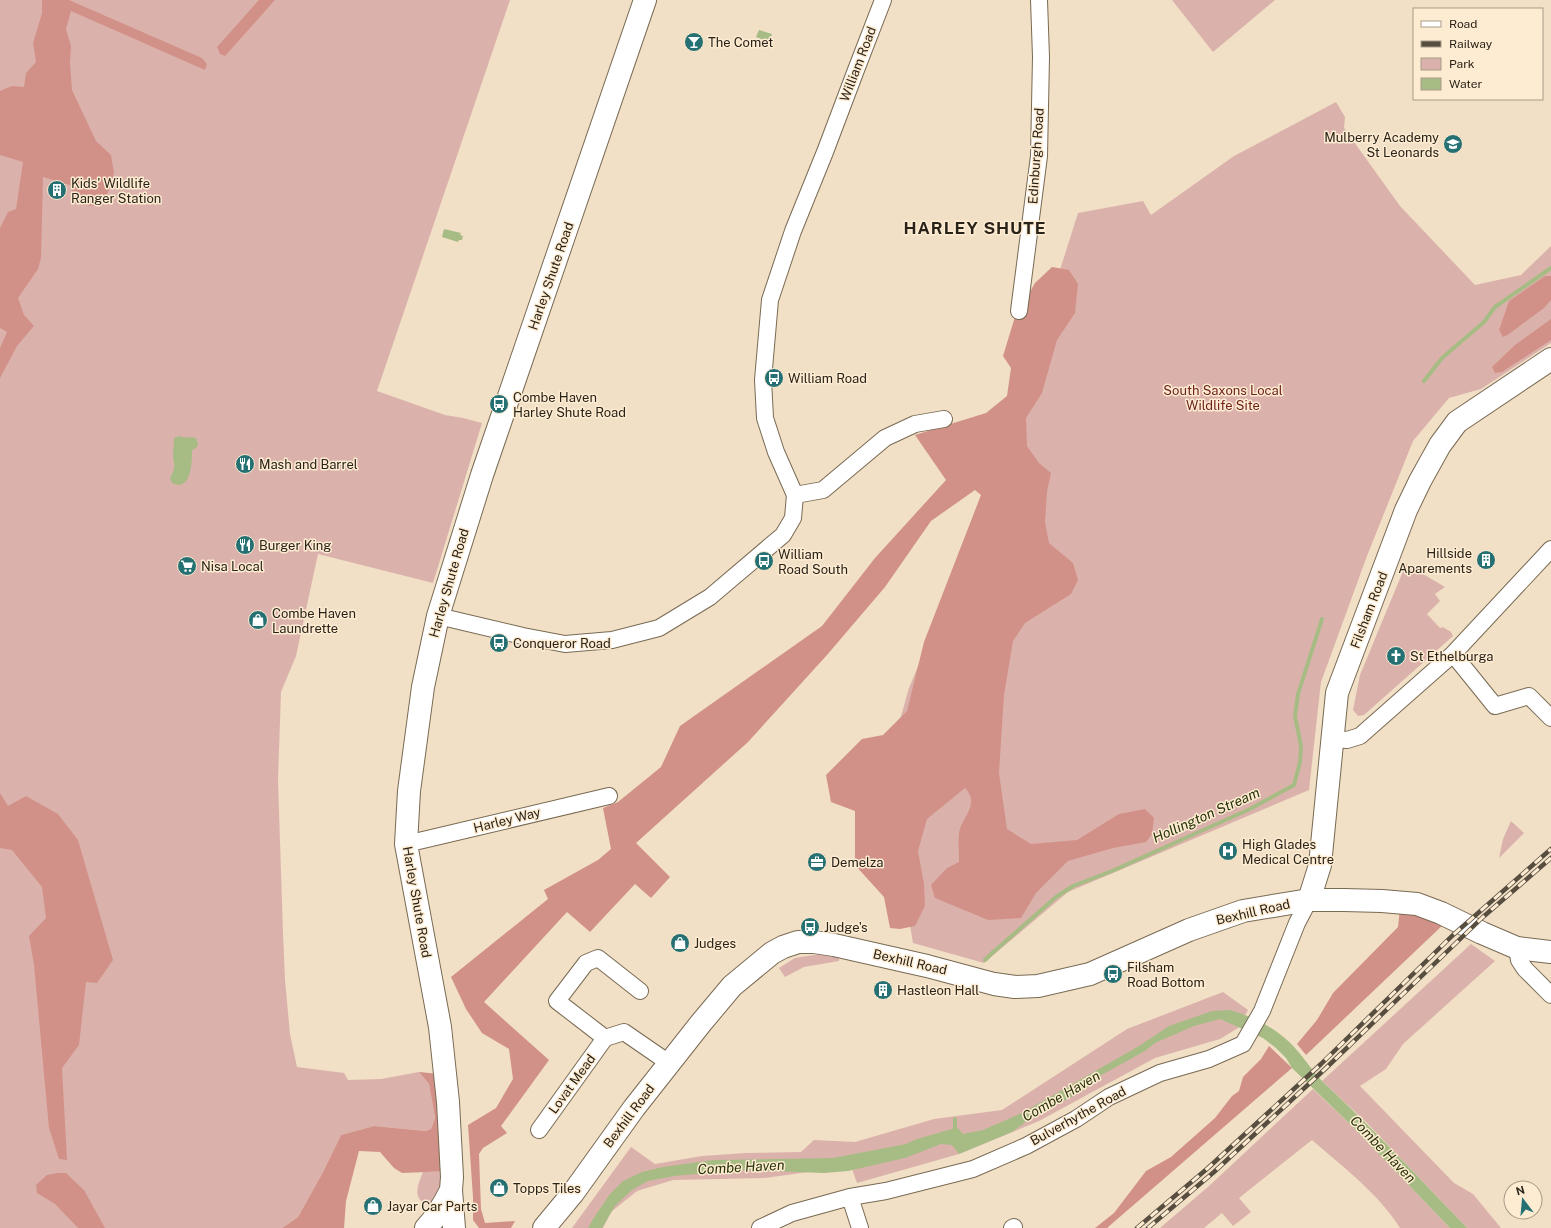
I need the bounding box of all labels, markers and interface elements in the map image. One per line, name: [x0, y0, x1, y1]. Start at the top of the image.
legend: [1413, 8, 1543, 100]
text: Road: [1449, 17, 1477, 31]
street label: William Road: [837, 24, 879, 104]
bar icon: The Comet: [683, 31, 705, 53]
place label: The Comet: [708, 35, 773, 50]
text: Railway: [1449, 37, 1493, 51]
text: Park: [1449, 57, 1475, 71]
text: Water: [1449, 77, 1483, 91]
street label: Edinburgh Road: [1025, 107, 1047, 205]
place label: Mulberry Academy St Leonards: [1324, 130, 1439, 160]
school or university icon: Mulberry Academy St Leonards: [1442, 133, 1464, 155]
place label: Kids' Wildlife Ranger Station: [71, 176, 161, 206]
building icon: Kids' Wildlife Ranger Station: [46, 179, 68, 201]
district label: HARLEY SHUTE: [903, 218, 1047, 238]
street label: Harley Shute Road: [526, 220, 576, 332]
bus stop icon: William Road: [763, 367, 785, 389]
place label: William Road: [788, 371, 867, 386]
park label: South Saxons Local Wildlife Site: [1163, 383, 1283, 413]
place label: Combe Haven Harley Shute Road: [513, 390, 626, 420]
bus stop icon: Combe Haven Harley Shute Road: [488, 393, 510, 415]
restaurant icon: Mash and Barrel: [234, 453, 256, 475]
place label: Mash and Barrel: [259, 457, 358, 472]
street label: Harley Shute Road: [426, 527, 472, 639]
restaurant icon: Burger King: [234, 534, 256, 556]
place label: Burger King: [259, 538, 331, 553]
place label: Hillside Aparements: [1398, 546, 1472, 576]
place label: William Road South: [778, 547, 848, 577]
building icon: Hillside Aparements: [1475, 549, 1497, 571]
bus stop icon: William Road South: [753, 550, 775, 572]
supermarket icon: Nisa Local: [176, 555, 198, 577]
place label: Nisa Local: [201, 559, 264, 574]
street label: Filsham Road: [1347, 569, 1391, 651]
place label: Combe Haven Laundrette: [272, 606, 356, 636]
shop icon: Combe Haven Laundrette: [247, 609, 269, 631]
bus stop icon: Conqueror Road: [488, 632, 510, 654]
place label: Conqueror Road: [513, 636, 611, 651]
church icon: St Ethelburga: [1385, 645, 1407, 667]
place label: St Ethelburga: [1410, 649, 1493, 664]
water label: Hollington Stream: [1150, 784, 1262, 846]
street label: Harley Way: [472, 804, 542, 836]
place label: High Glades Medical Centre: [1242, 837, 1334, 867]
hospital icon: High Glades Medical Centre: [1217, 840, 1239, 862]
street label: Harley Shute Road: [400, 845, 434, 959]
office icon: Demelza: [806, 851, 828, 873]
place label: Demelza: [831, 855, 884, 870]
street label: Bexhill Road: [1215, 896, 1291, 928]
bus stop icon: Judge's: [799, 916, 821, 938]
place label: Judge's: [824, 920, 868, 935]
shop icon: Judges: [669, 932, 691, 954]
place label: Judges: [694, 936, 736, 951]
street label: Bexhill Road: [872, 946, 948, 978]
place label: Filsham Road Bottom: [1127, 960, 1205, 990]
bus stop icon: Filsham Road Bottom: [1102, 963, 1124, 985]
building icon: Hastleon Hall: [872, 979, 894, 1001]
place label: Hastleon Hall: [897, 983, 979, 998]
street label: Lovat Mead: [545, 1051, 599, 1117]
water label: Combe Haven: [1019, 1067, 1103, 1125]
street label: Bexhill Road: [600, 1081, 658, 1151]
street label: Bulverhythe Road: [1028, 1084, 1128, 1148]
water label: Combe Haven: [1347, 1112, 1419, 1186]
water label: Combe Haven: [697, 1157, 785, 1177]
shop icon: Topps Tiles: [488, 1177, 510, 1199]
north arrow: [1503, 1180, 1543, 1220]
place label: Topps Tiles: [513, 1181, 581, 1196]
text: N: [1514, 1183, 1526, 1197]
shop icon: Jayar Car Parts: [362, 1195, 384, 1217]
place label: Jayar Car Parts: [387, 1199, 477, 1214]

